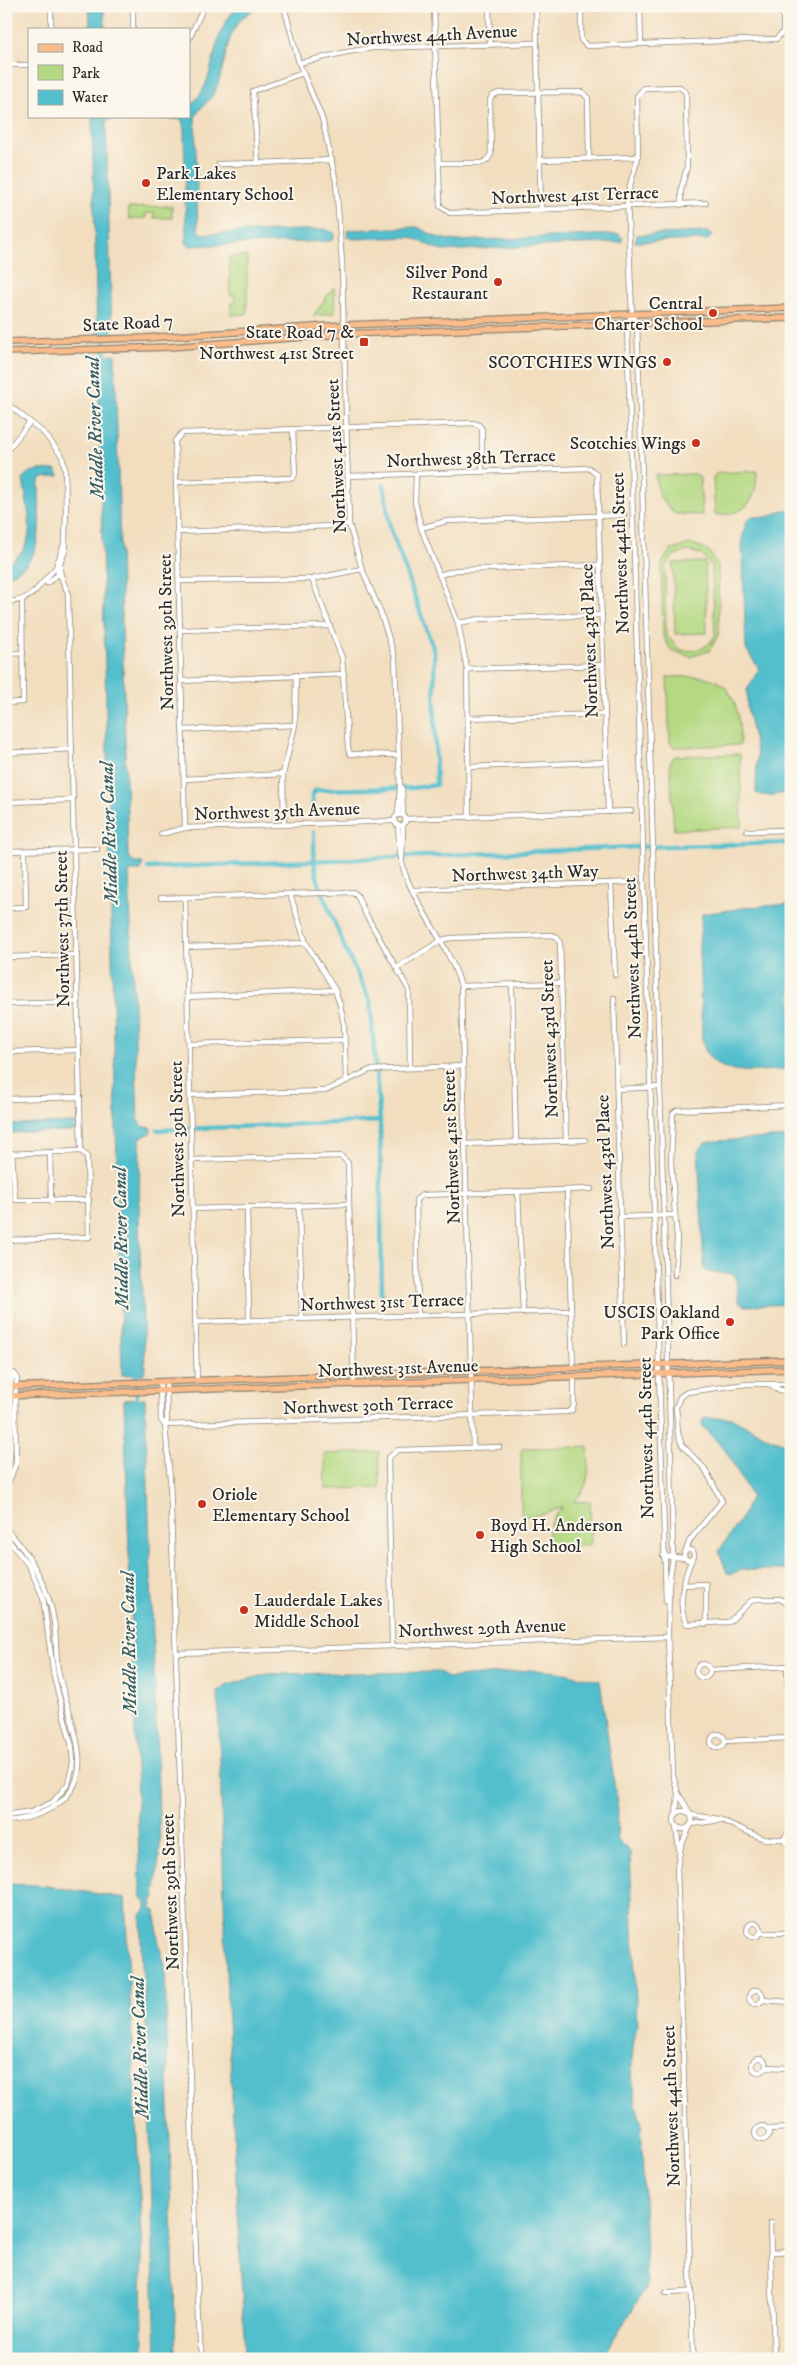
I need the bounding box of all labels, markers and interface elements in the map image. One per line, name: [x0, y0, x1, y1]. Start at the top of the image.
street label: Northwest 44th Avenue: [346, 21, 518, 51]
legend: [28, 28, 190, 118]
text: Road: [72, 38, 104, 57]
text: Park: [72, 64, 101, 83]
text: Water: [71, 88, 108, 107]
place label: Park Lakes Elementary School: [156, 163, 294, 206]
marker: Park Lakes Elementary School: [140, 177, 152, 189]
street label: Northwest 41st Terrace: [491, 182, 659, 210]
place label: Silver Pond Restaurant: [406, 262, 488, 305]
marker: Silver Pond Restaurant: [492, 276, 504, 288]
place label: Central Charter School: [594, 293, 704, 336]
marker: Central Charter School: [707, 307, 719, 319]
street label: State Road 7: [82, 311, 174, 337]
place label: State Road 7 & Northwest 41st Street: [199, 322, 354, 365]
marker: State Road 7 & Northwest 41st Street: [358, 336, 370, 348]
place label: SCOTCHIES WINGS: [488, 352, 657, 374]
water label: Middle River Canal: [81, 354, 110, 502]
marker: SCOTCHIES WINGS: [661, 356, 673, 368]
street label: Northwest 41st Street: [322, 378, 352, 534]
place label: Scotchies Wings: [570, 433, 686, 455]
marker: Scotchies Wings: [690, 437, 702, 449]
street label: Northwest 38th Terrace: [386, 445, 556, 473]
street label: Northwest 44th Street: [607, 471, 635, 634]
street label: Northwest 39th Street: [155, 553, 179, 711]
street label: Northwest 43rd Place: [576, 563, 604, 719]
water label: Middle River Canal: [95, 759, 124, 907]
street label: Northwest 35th Avenue: [194, 798, 360, 826]
street label: Northwest 37th Street: [51, 850, 75, 1008]
street label: Northwest 34th Way: [451, 860, 599, 888]
street label: Northwest 44th Street: [619, 876, 647, 1039]
street label: Northwest 43rd Street: [536, 959, 564, 1119]
street label: Northwest 39th Street: [166, 1060, 190, 1218]
street label: Northwest 41st Street: [438, 1069, 466, 1225]
street label: Northwest 43rd Place: [592, 1094, 620, 1250]
water label: Middle River Canal: [109, 1164, 134, 1312]
street label: Northwest 31st Terrace: [300, 1289, 464, 1317]
place label: USCIS Oakland Park Office: [603, 1302, 720, 1345]
marker: USCIS Oakland Park Office: [724, 1316, 736, 1328]
street label: Northwest 31st Avenue: [318, 1355, 479, 1383]
street label: Northwest 44th Street: [635, 1357, 659, 1519]
street label: Northwest 30th Terrace: [282, 1392, 454, 1420]
place label: Oriole Elementary School: [212, 1484, 350, 1527]
marker: Oriole Elementary School: [196, 1498, 208, 1510]
place label: Boyd H. Anderson High School: [490, 1515, 623, 1558]
marker: Boyd H. Anderson High School: [474, 1529, 486, 1541]
water label: Middle River Canal: [117, 1569, 142, 1717]
place label: Lauderdale Lakes Middle School: [254, 1590, 383, 1633]
marker: Lauderdale Lakes Middle School: [238, 1604, 250, 1616]
street label: Northwest 29th Avenue: [398, 1615, 566, 1643]
street label: Northwest 39th Street: [157, 1813, 185, 1971]
water label: Middle River Canal: [126, 1974, 155, 2122]
street label: Northwest 44th Street: [658, 2024, 686, 2187]

